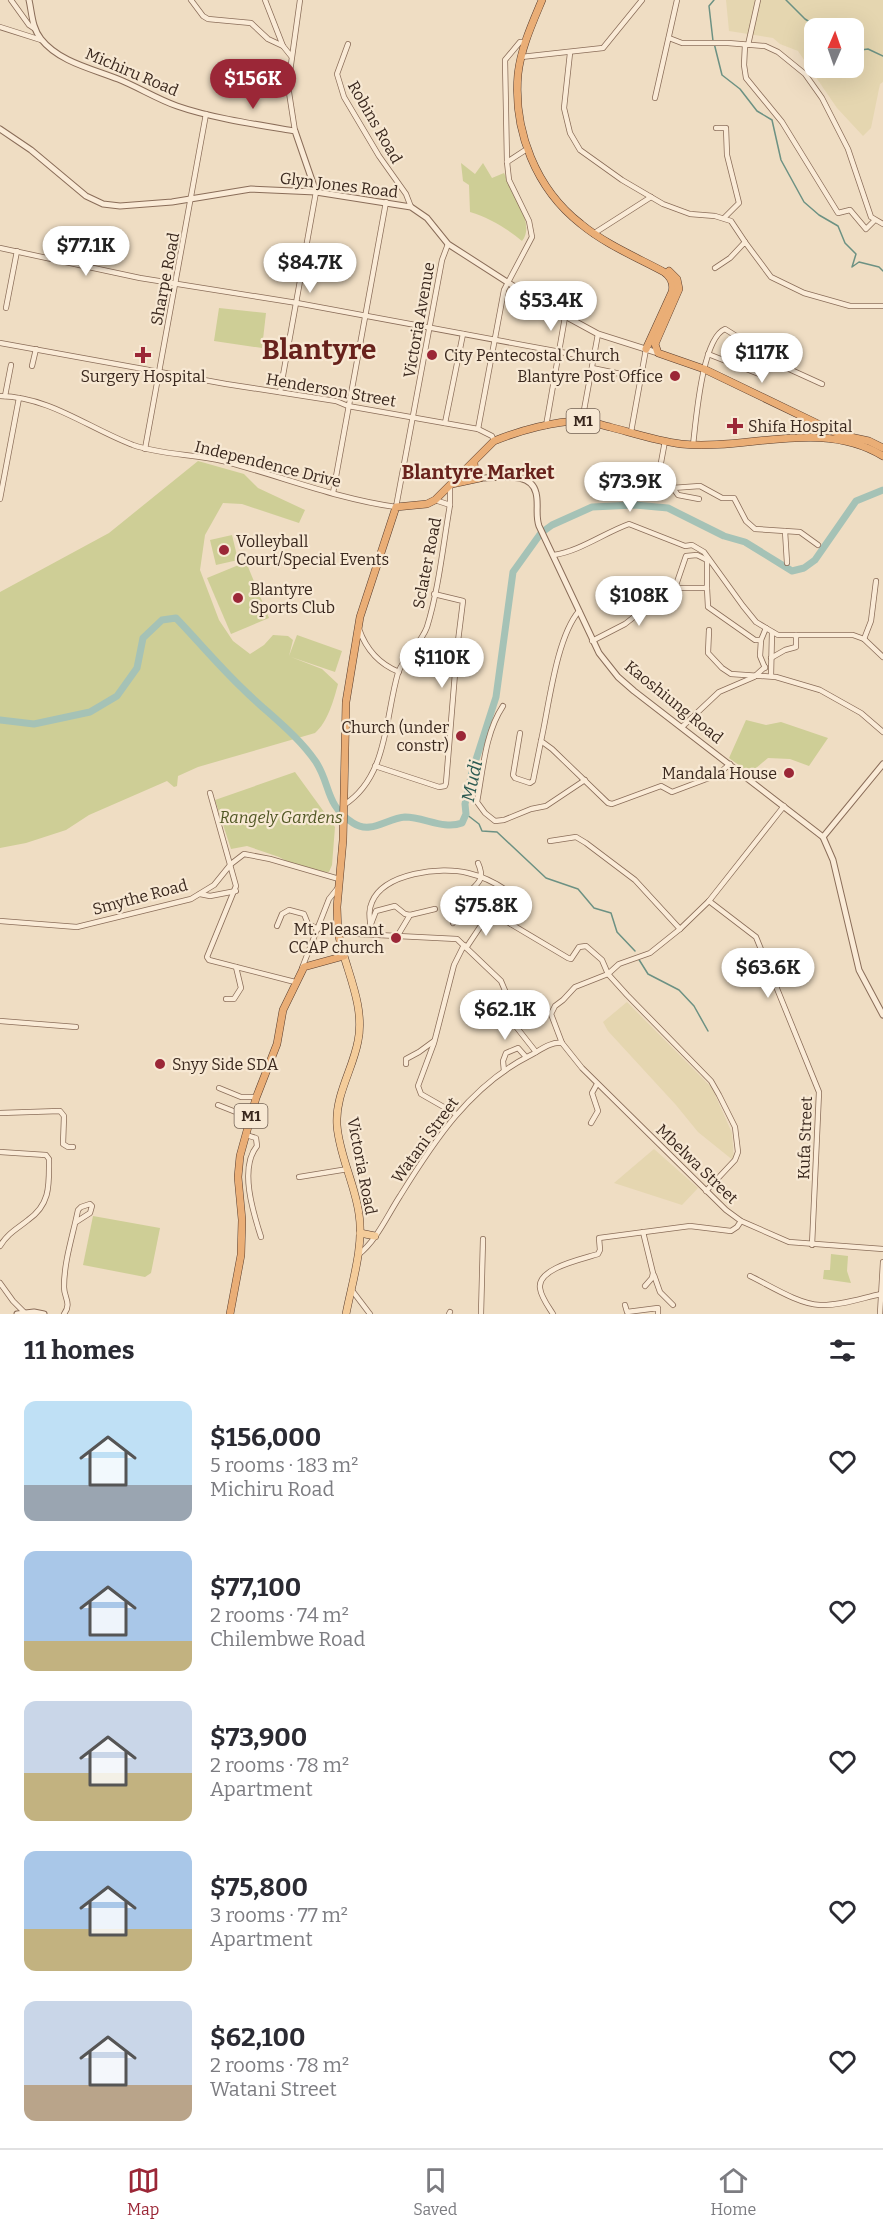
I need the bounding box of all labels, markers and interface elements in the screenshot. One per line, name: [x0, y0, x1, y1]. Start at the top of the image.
north arrow: [804, 18, 864, 78]
map controls: [804, 18, 864, 78]
street label: Michiru Road: [83, 44, 182, 100]
pin: $156K: [211, 59, 295, 110]
text: $156K: [224, 66, 282, 90]
street label: Robins Road: [344, 77, 406, 167]
street label: Glyn Jones Road: [279, 168, 400, 202]
pin: $77.1K: [37, 226, 135, 277]
street label: Sharpe Road: [147, 230, 183, 327]
text: $77.1K: [57, 233, 115, 257]
pin: $84.7K: [261, 243, 359, 294]
text: $84.7K: [277, 250, 343, 274]
street label: Victoria Avenue: [399, 260, 439, 380]
pin: $53.4K: [502, 281, 600, 332]
text: $53.4K: [519, 288, 583, 312]
district label: Blantyre: [262, 333, 376, 366]
pin: $117K: [720, 333, 804, 384]
text: $117K: [735, 340, 789, 364]
marker: Surgery Hospital: [134, 346, 152, 364]
place label: City Pentecostal Church: [444, 346, 620, 365]
marker: City Pentecostal Church: [425, 348, 439, 362]
place label: Surgery Hospital: [80, 367, 206, 386]
place label: Blantyre Post Office: [517, 367, 663, 386]
street label: Henderson Street: [264, 369, 398, 411]
marker: Blantyre Post Office: [668, 369, 682, 383]
road number: M1: [566, 409, 600, 433]
marker: Shifa Hospital: [726, 417, 744, 435]
place label: Shifa Hospital: [748, 417, 853, 436]
street label: Independence Drive: [193, 437, 343, 491]
district label: Blantyre Market: [401, 460, 555, 484]
pin: $73.9K: [581, 462, 679, 513]
text: $73.9K: [598, 469, 662, 493]
street label: Sclater Road: [409, 515, 445, 610]
place label: Volleyball Court/Special Events: [236, 532, 389, 569]
marker: Volleyball Court/Special Events: [217, 543, 231, 557]
pin: $108K: [597, 576, 681, 627]
place label: Blantyre Sports Club: [250, 580, 335, 617]
text: $108K: [609, 583, 669, 607]
marker: Blantyre Sports Club: [231, 591, 245, 605]
pin: $110K: [400, 638, 484, 689]
text: $110K: [414, 645, 470, 669]
street label: Kaoshiung Road: [621, 657, 727, 748]
place label: Church (under constr): [341, 718, 449, 755]
marker: Church (under constr): [454, 729, 468, 743]
water label: Mudi: [457, 758, 487, 804]
place label: Mandala House: [662, 764, 777, 783]
marker: Mandala House: [782, 766, 796, 780]
park label: Rangely Gardens: [219, 808, 343, 827]
street label: Smythe Road: [90, 875, 190, 919]
pin: $75.8K: [437, 886, 535, 937]
text: $75.8K: [454, 893, 518, 917]
place label: Mt. Pleasant CCAP church: [288, 920, 384, 957]
marker: Mt. Pleasant CCAP church: [389, 931, 403, 945]
pin: $63.6K: [719, 948, 817, 999]
text: $63.6K: [736, 955, 801, 979]
pin: $62.1K: [456, 990, 554, 1041]
text: $62.1K: [474, 997, 536, 1021]
place label: Snyy Side SDA: [172, 1055, 279, 1074]
marker: Snyy Side SDA: [153, 1057, 167, 1071]
street label: Watani Street: [387, 1093, 463, 1187]
street label: Kufa Street: [794, 1096, 816, 1180]
road number: M1: [234, 1104, 268, 1128]
street label: Victoria Road: [343, 1116, 381, 1217]
street label: Mbelwa Street: [652, 1120, 742, 1208]
icon: filters: [826, 1334, 859, 1367]
text: 11 homes: [24, 1335, 135, 1366]
text: $156,000: [210, 1422, 321, 1453]
icon: home: [72, 1425, 144, 1497]
icon: heart: [826, 1445, 859, 1478]
text: 5 rooms · 183 m²: [210, 1453, 358, 1477]
text: Michiru Road: [210, 1477, 334, 1501]
text: $77,100: [210, 1572, 301, 1603]
icon: home: [72, 1575, 144, 1647]
icon: heart: [826, 1595, 859, 1628]
text: 2 rooms · 74 m²: [210, 1603, 349, 1627]
text: Chilembwe Road: [210, 1627, 365, 1651]
text: $73,900: [210, 1722, 307, 1753]
icon: home: [72, 1725, 144, 1797]
icon: heart: [826, 1745, 859, 1778]
text: 2 rooms · 78 m²: [210, 1753, 349, 1777]
text: Apartment: [210, 1777, 313, 1801]
text: $75,800: [210, 1872, 308, 1903]
icon: home: [72, 1875, 144, 1947]
icon: heart: [826, 1895, 859, 1928]
text: 3 rooms · 77 m²: [210, 1903, 348, 1927]
text: Apartment: [210, 1927, 313, 1951]
text: $62,100: [210, 2022, 306, 2053]
icon: home: [72, 2025, 144, 2097]
icon: heart: [826, 2045, 859, 2078]
text: 2 rooms · 78 m²: [210, 2053, 349, 2077]
text: Watani Street: [210, 2077, 337, 2101]
tab: Map: [127, 2164, 160, 2219]
tab: Saved: [413, 2164, 457, 2219]
tab: Home: [711, 2164, 756, 2219]

